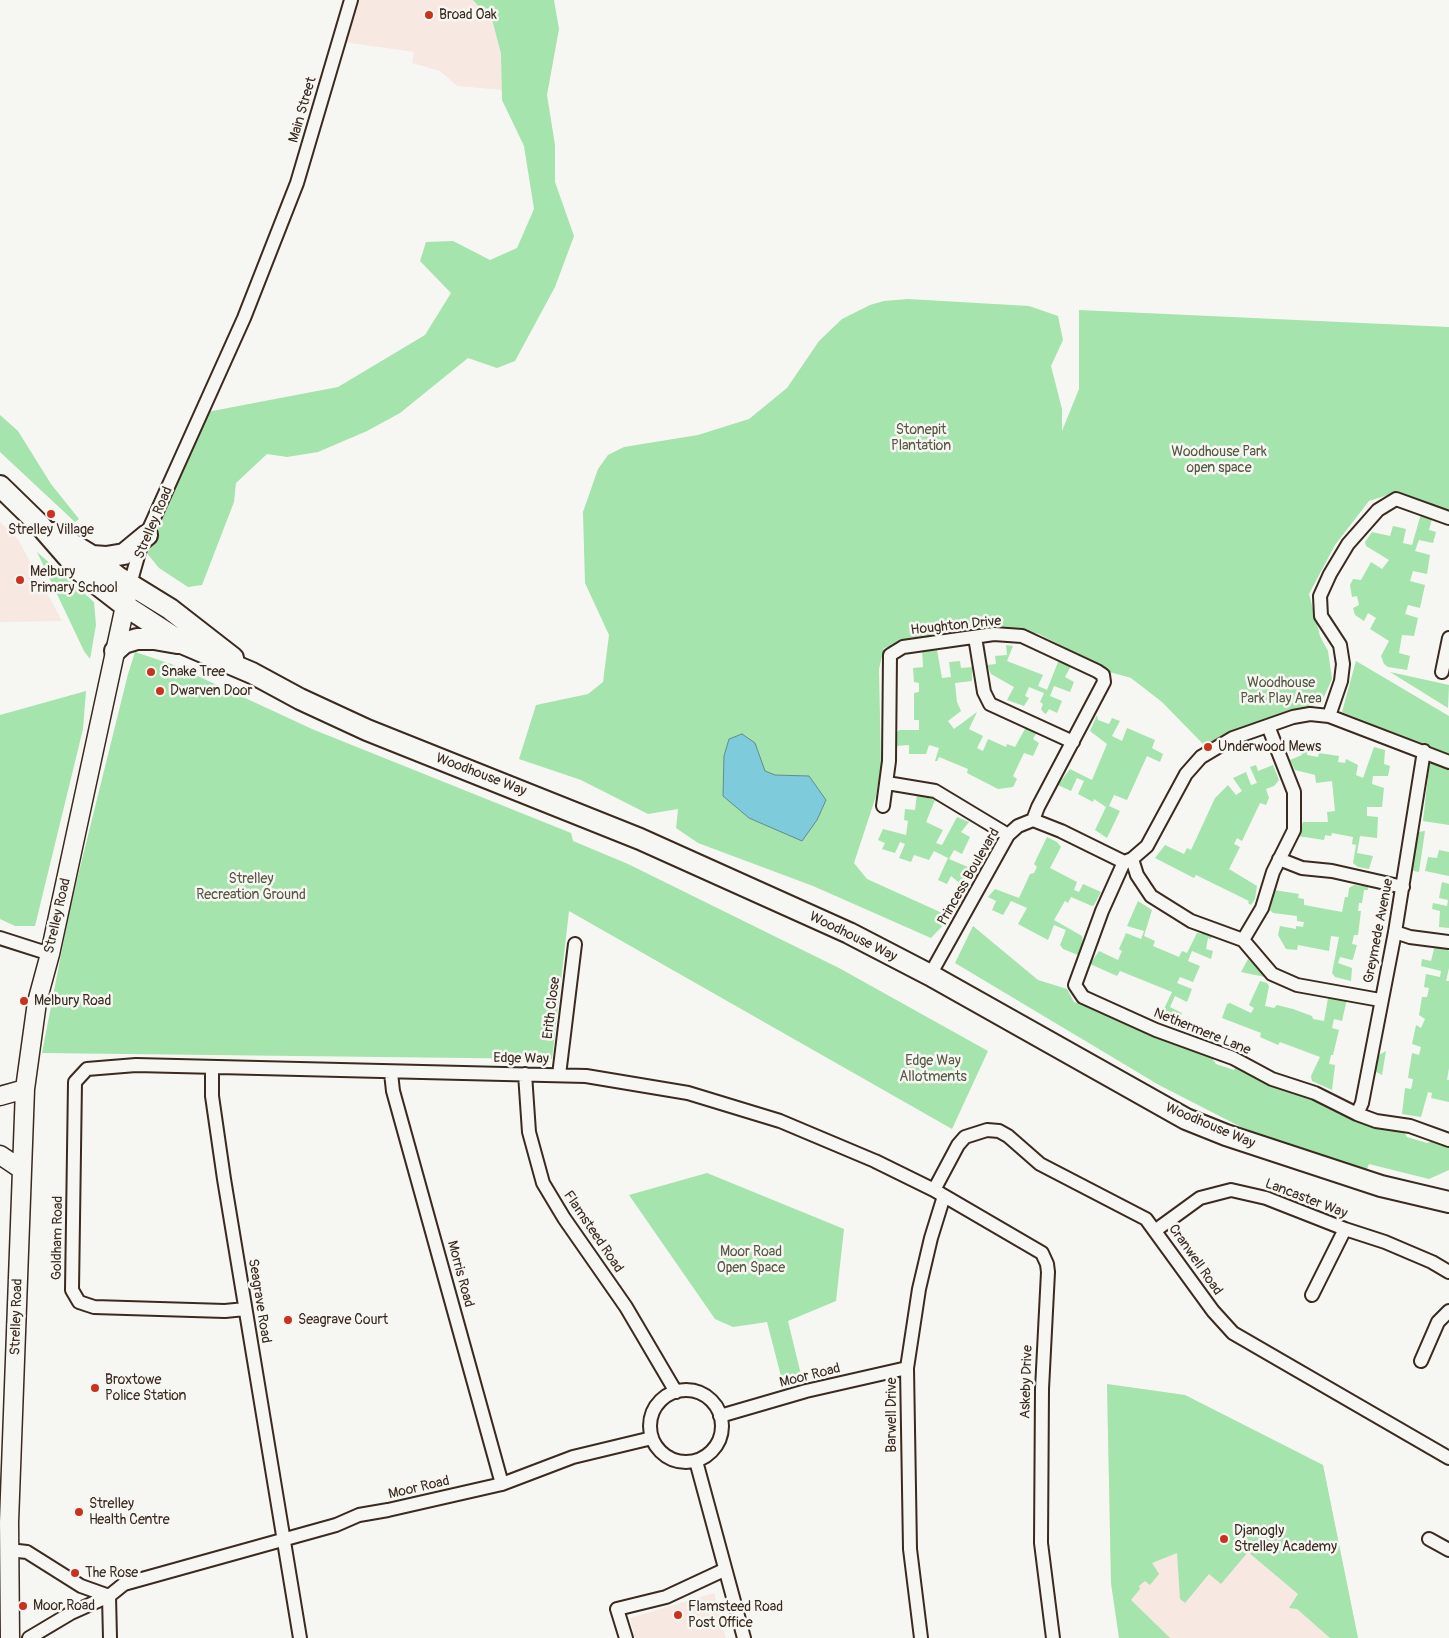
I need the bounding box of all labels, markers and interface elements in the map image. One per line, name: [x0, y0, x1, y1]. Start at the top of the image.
place label: Broad Oak: [439, 7, 497, 23]
marker: Broad Oak: [423, 9, 435, 21]
street label: Main Street: [286, 75, 320, 145]
park label: Stonepit Plantation: [891, 422, 951, 454]
park label: Woodhouse Park open space: [1171, 444, 1267, 477]
street label: Strelley Road: [131, 484, 177, 562]
marker: Strelley Village: [45, 508, 57, 520]
place label: Strelley Village: [8, 522, 94, 538]
place label: Melbury Primary School: [30, 564, 118, 596]
marker: Melbury Primary School: [14, 574, 26, 586]
street label: Houghton Drive: [910, 613, 1002, 639]
place label: Snake Tree: [161, 664, 225, 680]
marker: Snake Tree: [145, 666, 157, 678]
park label: Woodhouse Park Play Area: [1240, 675, 1322, 708]
place label: Dwarven Door: [170, 683, 252, 699]
marker: Dwarven Door: [154, 685, 166, 697]
place label: Underwood Mews: [1218, 739, 1321, 755]
marker: Underwood Mews: [1202, 741, 1214, 753]
street label: Woodhouse Way: [433, 750, 529, 800]
street label: Princess Boulevard: [934, 825, 1004, 929]
park label: Strelley Recreation Ground: [196, 871, 306, 904]
street label: Strelley Road: [41, 877, 75, 955]
street label: Greymede Avenue: [1361, 877, 1397, 985]
street label: Woodhouse Way: [806, 908, 900, 966]
street label: Erith Close: [540, 976, 564, 1040]
place label: Melbury Road: [34, 993, 111, 1009]
marker: Melbury Road: [18, 995, 30, 1007]
street label: Nethermere Lane: [1151, 1005, 1253, 1059]
street label: Edge Way: [493, 1050, 549, 1068]
park label: Edge Way Allotments: [899, 1053, 967, 1086]
street label: Woodhouse Way: [1163, 1100, 1257, 1152]
street label: Lancaster Way: [1262, 1176, 1350, 1222]
street label: Flamsteed Road: [559, 1188, 627, 1276]
street label: Goldham Road: [49, 1196, 67, 1280]
street label: Cranwell Road: [1164, 1221, 1226, 1299]
street label: Morris Road: [443, 1239, 477, 1309]
park label: Moor Road Open Space: [717, 1244, 785, 1276]
street label: Seagrave Road: [244, 1258, 274, 1344]
street label: Strelley Road: [7, 1278, 27, 1356]
place label: Seagrave Court: [298, 1312, 388, 1328]
marker: Seagrave Court: [282, 1314, 294, 1326]
street label: Askeby Drive: [1017, 1345, 1037, 1419]
street label: Moor Road: [778, 1360, 842, 1392]
place label: Broxtowe Police Station: [105, 1372, 186, 1404]
street label: Barwell Drive: [884, 1377, 900, 1453]
marker: Broxtowe Police Station: [89, 1382, 101, 1394]
street label: Moor Road: [387, 1473, 451, 1503]
place label: Strelley Health Centre: [89, 1496, 170, 1528]
marker: Strelley Health Centre: [73, 1506, 85, 1518]
place label: Djanogly Strelley Academy: [1234, 1523, 1337, 1555]
marker: Djanogly Strelley Academy: [1218, 1533, 1230, 1545]
place label: The Rose: [85, 1565, 138, 1581]
marker: The Rose: [69, 1567, 81, 1579]
place label: Moor Road: [33, 1598, 95, 1614]
place label: Flamsteed Road Post Office: [688, 1599, 783, 1631]
marker: Moor Road: [17, 1600, 29, 1612]
marker: Flamsteed Road Post Office: [672, 1609, 684, 1621]

